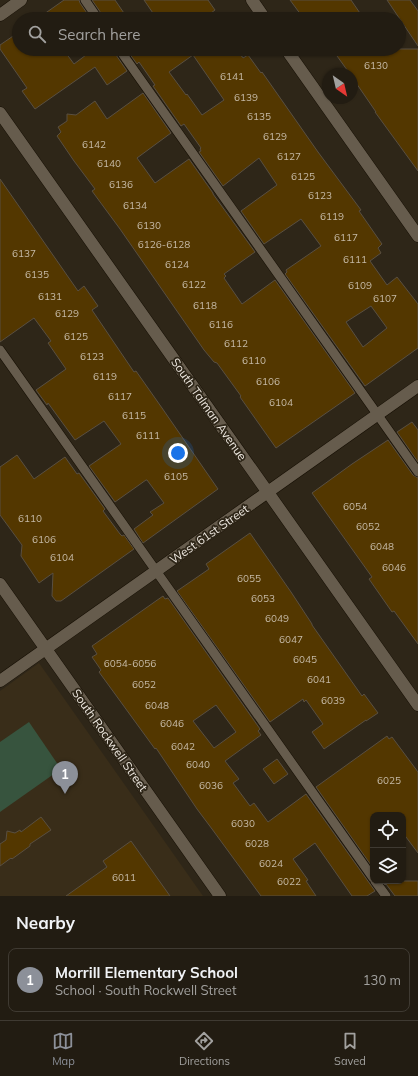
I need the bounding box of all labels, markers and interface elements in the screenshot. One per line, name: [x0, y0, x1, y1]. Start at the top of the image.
search box: [12, 12, 406, 56]
icon: search: [26, 23, 48, 45]
text: Search here: [58, 25, 140, 44]
house number: 6130: [364, 59, 388, 72]
north arrow: [322, 68, 358, 104]
house number: 6141: [220, 70, 244, 83]
house number: 6139: [234, 91, 258, 104]
house number: 6135: [247, 110, 271, 123]
house number: 6129: [263, 130, 287, 143]
house number: 6142: [82, 138, 106, 151]
house number: 6127: [277, 150, 301, 163]
house number: 6140: [97, 157, 121, 170]
house number: 6125: [291, 170, 315, 183]
house number: 6136: [109, 178, 133, 191]
house number: 6123: [308, 189, 332, 202]
house number: 6134: [123, 199, 147, 212]
house number: 6119: [320, 210, 344, 223]
house number: 6130: [137, 219, 161, 232]
house number: 6117: [334, 231, 358, 244]
house number: 6126-6128: [138, 238, 190, 251]
house number: 6137: [12, 247, 36, 260]
house number: 6111: [343, 253, 367, 266]
house number: 6124: [165, 258, 189, 271]
house number: 6135: [25, 268, 49, 281]
house number: 6122: [182, 278, 206, 291]
house number: 6109: [348, 279, 372, 292]
house number: 6131: [38, 290, 62, 303]
house number: 6107: [373, 292, 397, 305]
house number: 6118: [193, 299, 217, 312]
house number: 6129: [55, 307, 79, 320]
house number: 6116: [209, 318, 233, 331]
house number: 6125: [64, 330, 88, 343]
house number: 6112: [224, 337, 248, 350]
house number: 6123: [80, 350, 104, 363]
house number: 6110: [242, 354, 266, 367]
street label: South Talman Avenue: [168, 355, 250, 463]
house number: 6119: [93, 370, 117, 383]
house number: 6106: [256, 375, 280, 388]
house number: 6117: [108, 390, 132, 403]
house number: 6104: [269, 396, 293, 409]
house number: 6115: [122, 409, 146, 422]
house number: 6111: [136, 429, 160, 442]
your location: [168, 443, 188, 463]
house number: 6105: [164, 470, 188, 483]
house number: 6054: [343, 500, 367, 513]
street label: West 61st Street: [167, 501, 251, 567]
house number: 6110: [18, 512, 42, 525]
house number: 6052: [356, 520, 380, 533]
house number: 6106: [32, 533, 56, 546]
house number: 6048: [370, 540, 394, 553]
house number: 6104: [50, 551, 74, 564]
house number: 6046: [382, 561, 406, 574]
house number: 6055: [237, 572, 261, 585]
house number: 6053: [251, 592, 275, 605]
house number: 6049: [265, 612, 289, 625]
house number: 6047: [279, 633, 303, 646]
house number: 6045: [293, 653, 317, 666]
house number: 6054-6056: [104, 657, 156, 670]
house number: 6041: [307, 673, 331, 686]
house number: 6052: [132, 678, 156, 691]
street label: South Rockwell Street: [69, 686, 151, 794]
house number: 6039: [321, 694, 345, 707]
house number: 6048: [145, 699, 169, 712]
house number: 6046: [160, 717, 184, 730]
house number: 6042: [171, 740, 195, 753]
house number: 6040: [186, 758, 210, 771]
pin: 1: [52, 761, 78, 794]
house number: 6025: [377, 774, 401, 787]
house number: 6036: [199, 779, 223, 792]
map controls: [370, 812, 406, 884]
button: locate: [370, 812, 406, 848]
house number: 6030: [231, 817, 255, 830]
house number: 6028: [245, 837, 269, 850]
button: layers: [370, 848, 406, 884]
house number: 6024: [259, 857, 283, 870]
house number: 6011: [112, 871, 136, 884]
house number: 6022: [277, 875, 301, 888]
text: Nearby: [16, 912, 75, 933]
text: Morrill Elementary School: [55, 963, 238, 982]
text: 1: [26, 972, 34, 988]
text: 130 m: [363, 972, 401, 988]
text: School · South Rockwell Street: [55, 982, 236, 998]
tab: Map: [52, 1030, 75, 1068]
tab: Directions: [179, 1030, 230, 1068]
tab: Saved: [334, 1030, 366, 1068]

